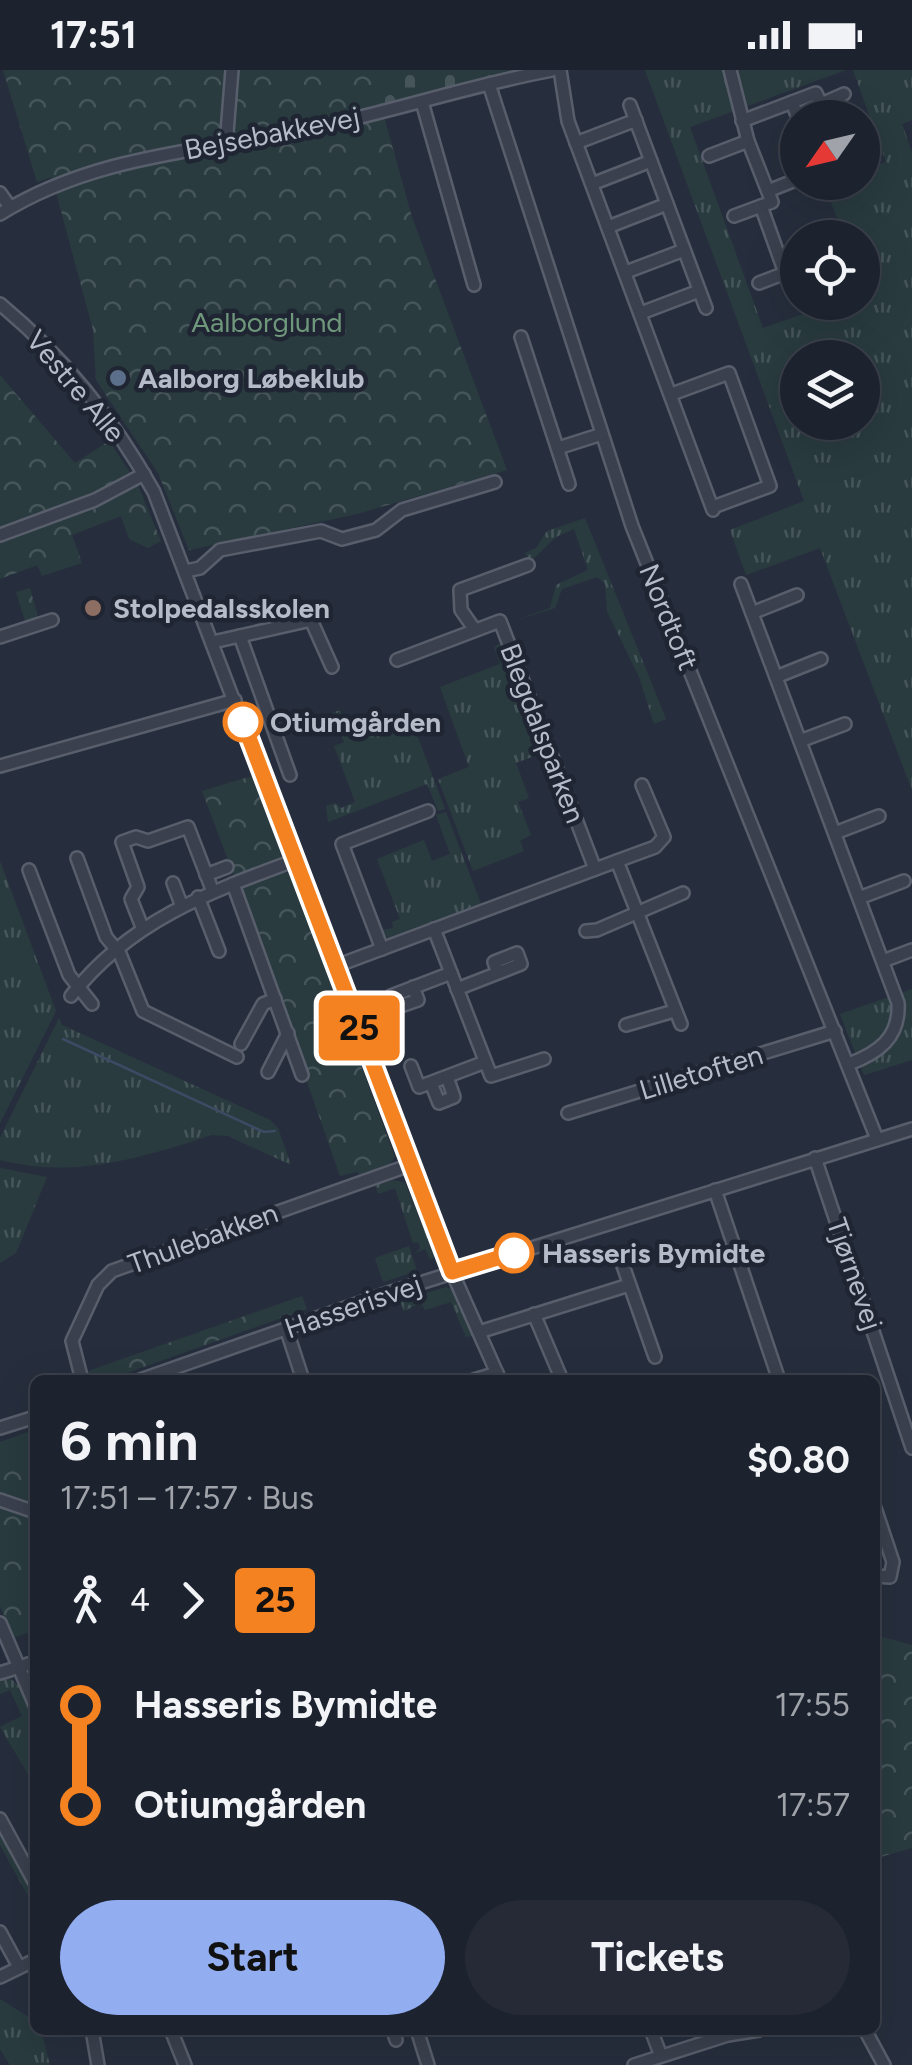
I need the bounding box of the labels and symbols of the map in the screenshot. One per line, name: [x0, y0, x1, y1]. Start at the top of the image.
street label: Bejsebakkevej: [181, 99, 363, 167]
north arrow: [780, 100, 880, 200]
park label: Aalborglund: [191, 305, 343, 339]
street label: Vestre Alle: [19, 323, 133, 449]
place label: Aalborg Løbeklub: [138, 361, 365, 395]
marker: Aalborg Løbeklub: [107, 367, 129, 389]
street label: Nordtoft: [632, 559, 706, 675]
place label: Stolpedalsskolen: [113, 591, 330, 625]
marker: Stolpedalsskolen: [82, 597, 104, 619]
street label: Blegdalsparken: [493, 639, 593, 827]
marker: Otiumgården: [224, 703, 262, 741]
place label: Otiumgården: [270, 705, 441, 739]
line badge: 25: [314, 996, 404, 1060]
street label: Lilletoften: [635, 1037, 767, 1107]
street label: Thulebakken: [124, 1195, 282, 1281]
street label: Tjørnevej: [820, 1213, 890, 1335]
marker: Hasseris Bymidte: [495, 1234, 533, 1272]
place label: Hasseris Bymidte: [542, 1236, 765, 1270]
street label: Hasserisvej: [280, 1267, 426, 1345]

